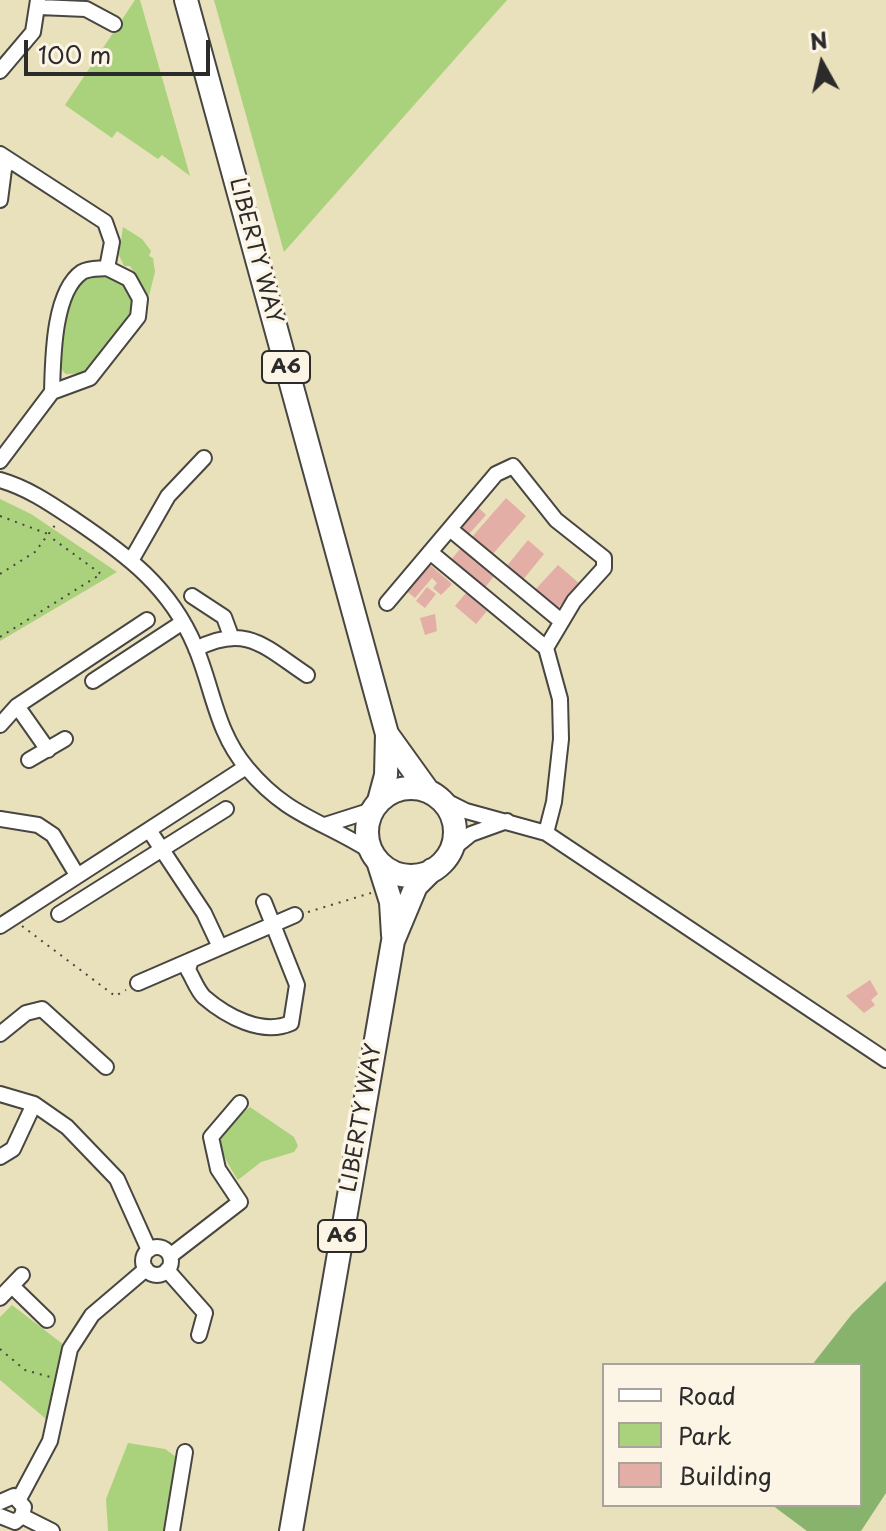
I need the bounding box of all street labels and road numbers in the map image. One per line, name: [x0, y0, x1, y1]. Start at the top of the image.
street label: LIBERTY WAY: [223, 175, 287, 327]
road number: A6: [262, 351, 310, 383]
street label: LIBERTY WAY: [336, 1042, 388, 1194]
road number: A6: [318, 1220, 366, 1252]

